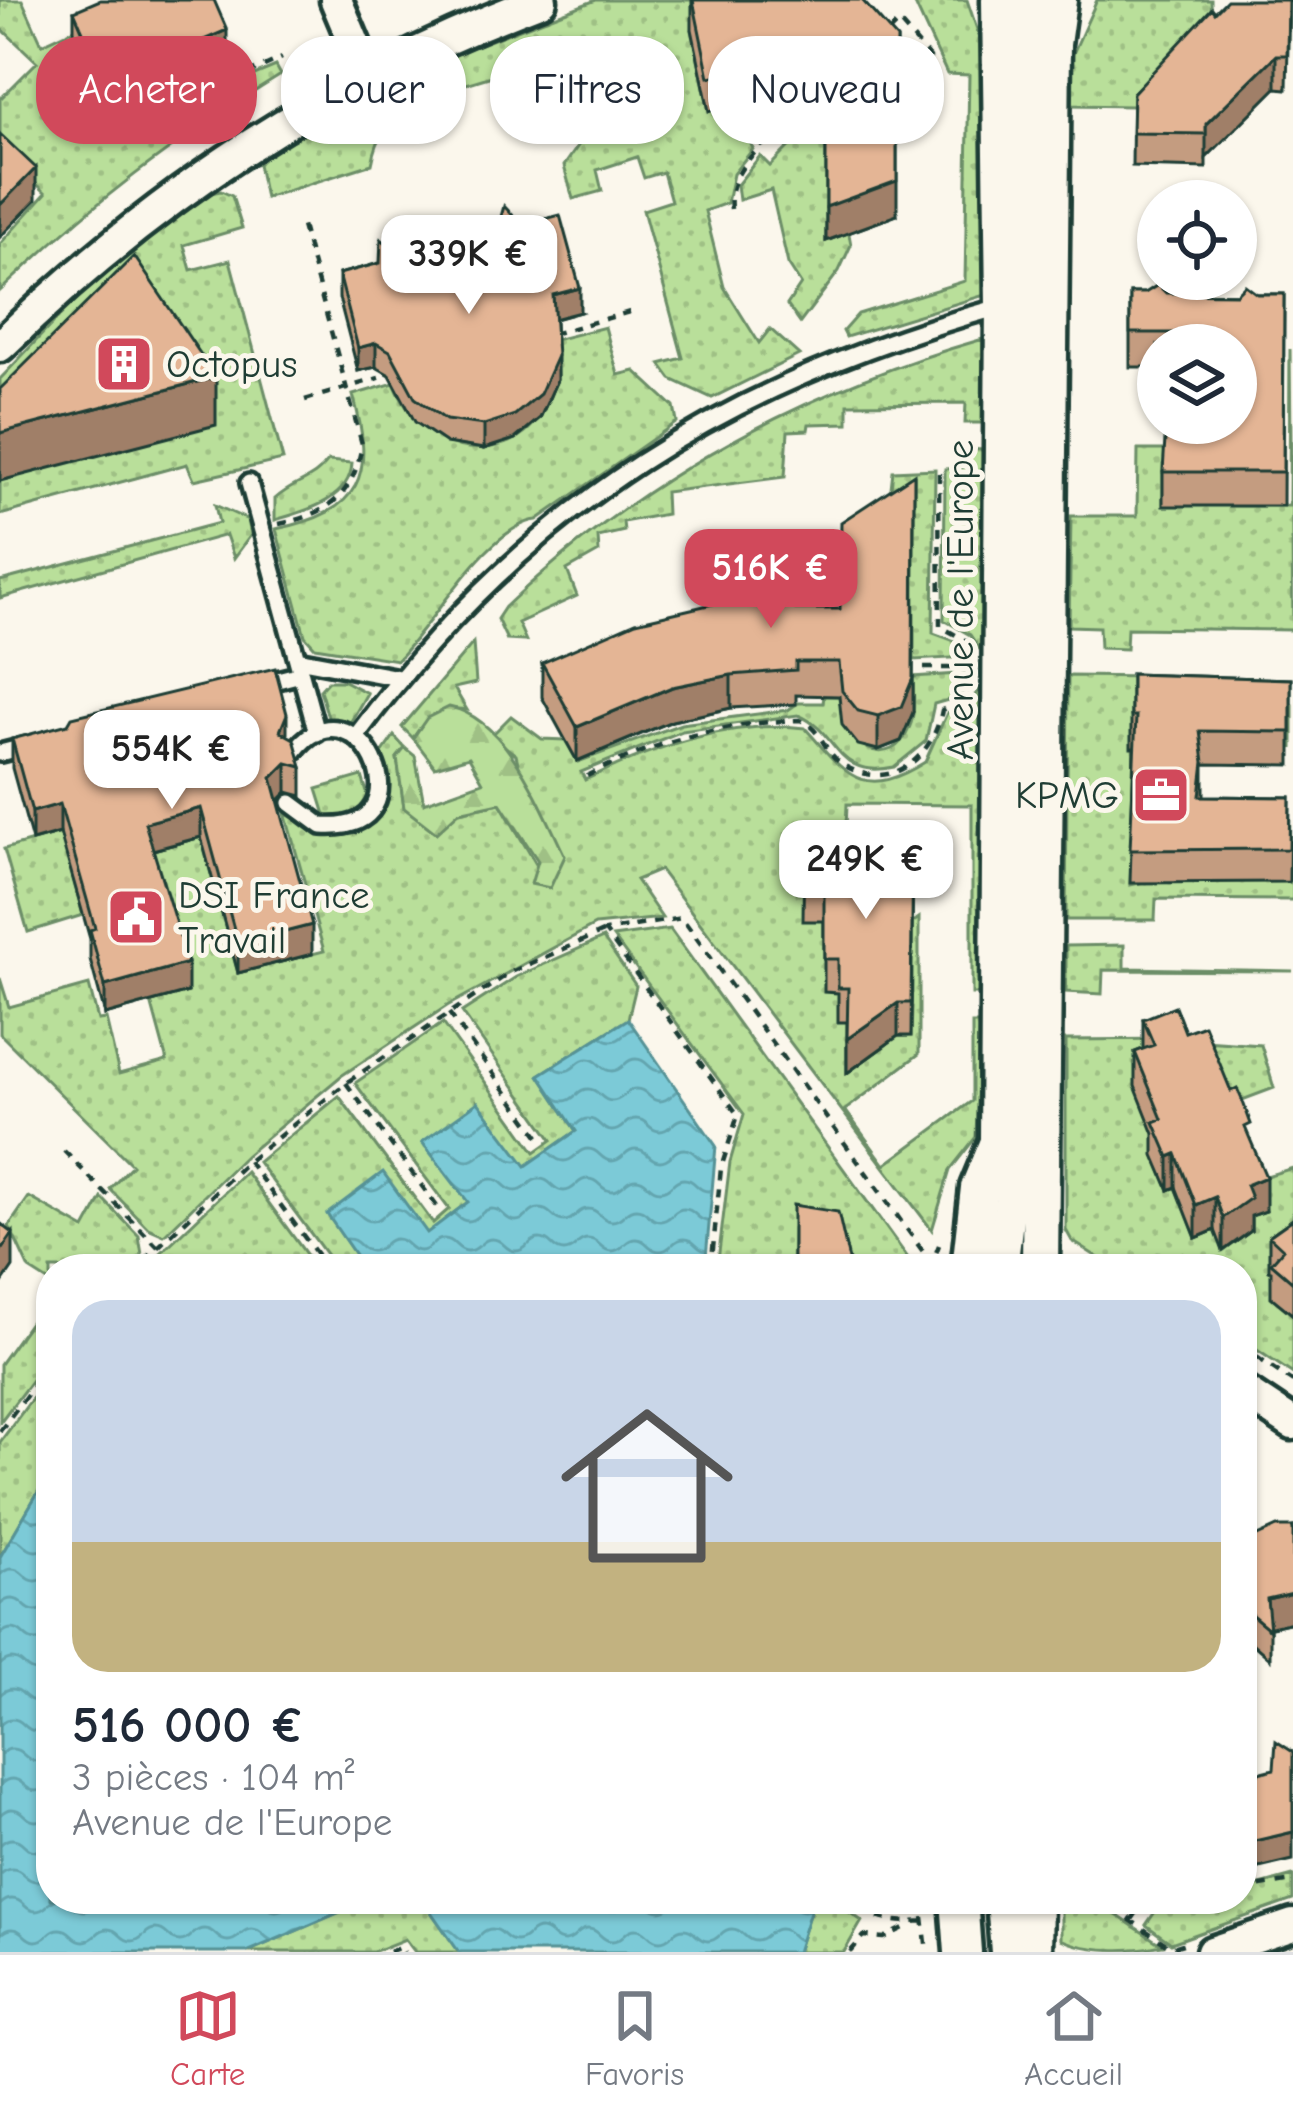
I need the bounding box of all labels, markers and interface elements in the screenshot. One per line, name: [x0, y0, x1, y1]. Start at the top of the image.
chip: Acheter: [36, 36, 257, 144]
chip: Louer: [281, 36, 466, 144]
chip: Filtres: [490, 36, 684, 144]
chip: Nouveau: [708, 36, 944, 144]
map controls: [1137, 180, 1257, 444]
button: locate: [1137, 180, 1257, 300]
pin: 339K €: [371, 215, 567, 317]
text: 339K €: [408, 231, 530, 276]
button: layers: [1137, 324, 1257, 444]
building icon: Octopus: [93, 333, 155, 395]
place label: Octopus: [166, 342, 297, 387]
street label: Avenue de l'Europe: [938, 440, 983, 760]
pin: 516K €: [673, 529, 869, 631]
text: 516K €: [711, 545, 831, 590]
pin: 554K €: [74, 710, 270, 812]
text: 554K €: [111, 726, 233, 771]
office icon: KPMG: [1130, 764, 1192, 826]
place label: KPMG: [1015, 773, 1119, 818]
pin: 249K €: [768, 820, 964, 922]
text: 249K €: [806, 836, 926, 881]
place label: DSI France Travail: [178, 873, 370, 963]
public building icon: DSI France Travail: [105, 886, 167, 948]
icon: home: [539, 1378, 755, 1594]
text: 516 000 €: [72, 1696, 305, 1755]
text: 3 pièces · 104 m²: [72, 1755, 354, 1800]
text: Avenue de l'Europe: [72, 1800, 392, 1845]
tab: Carte: [170, 1983, 245, 2093]
tab: Favoris: [585, 1983, 684, 2093]
tab: Accueil: [1024, 1983, 1123, 2093]

